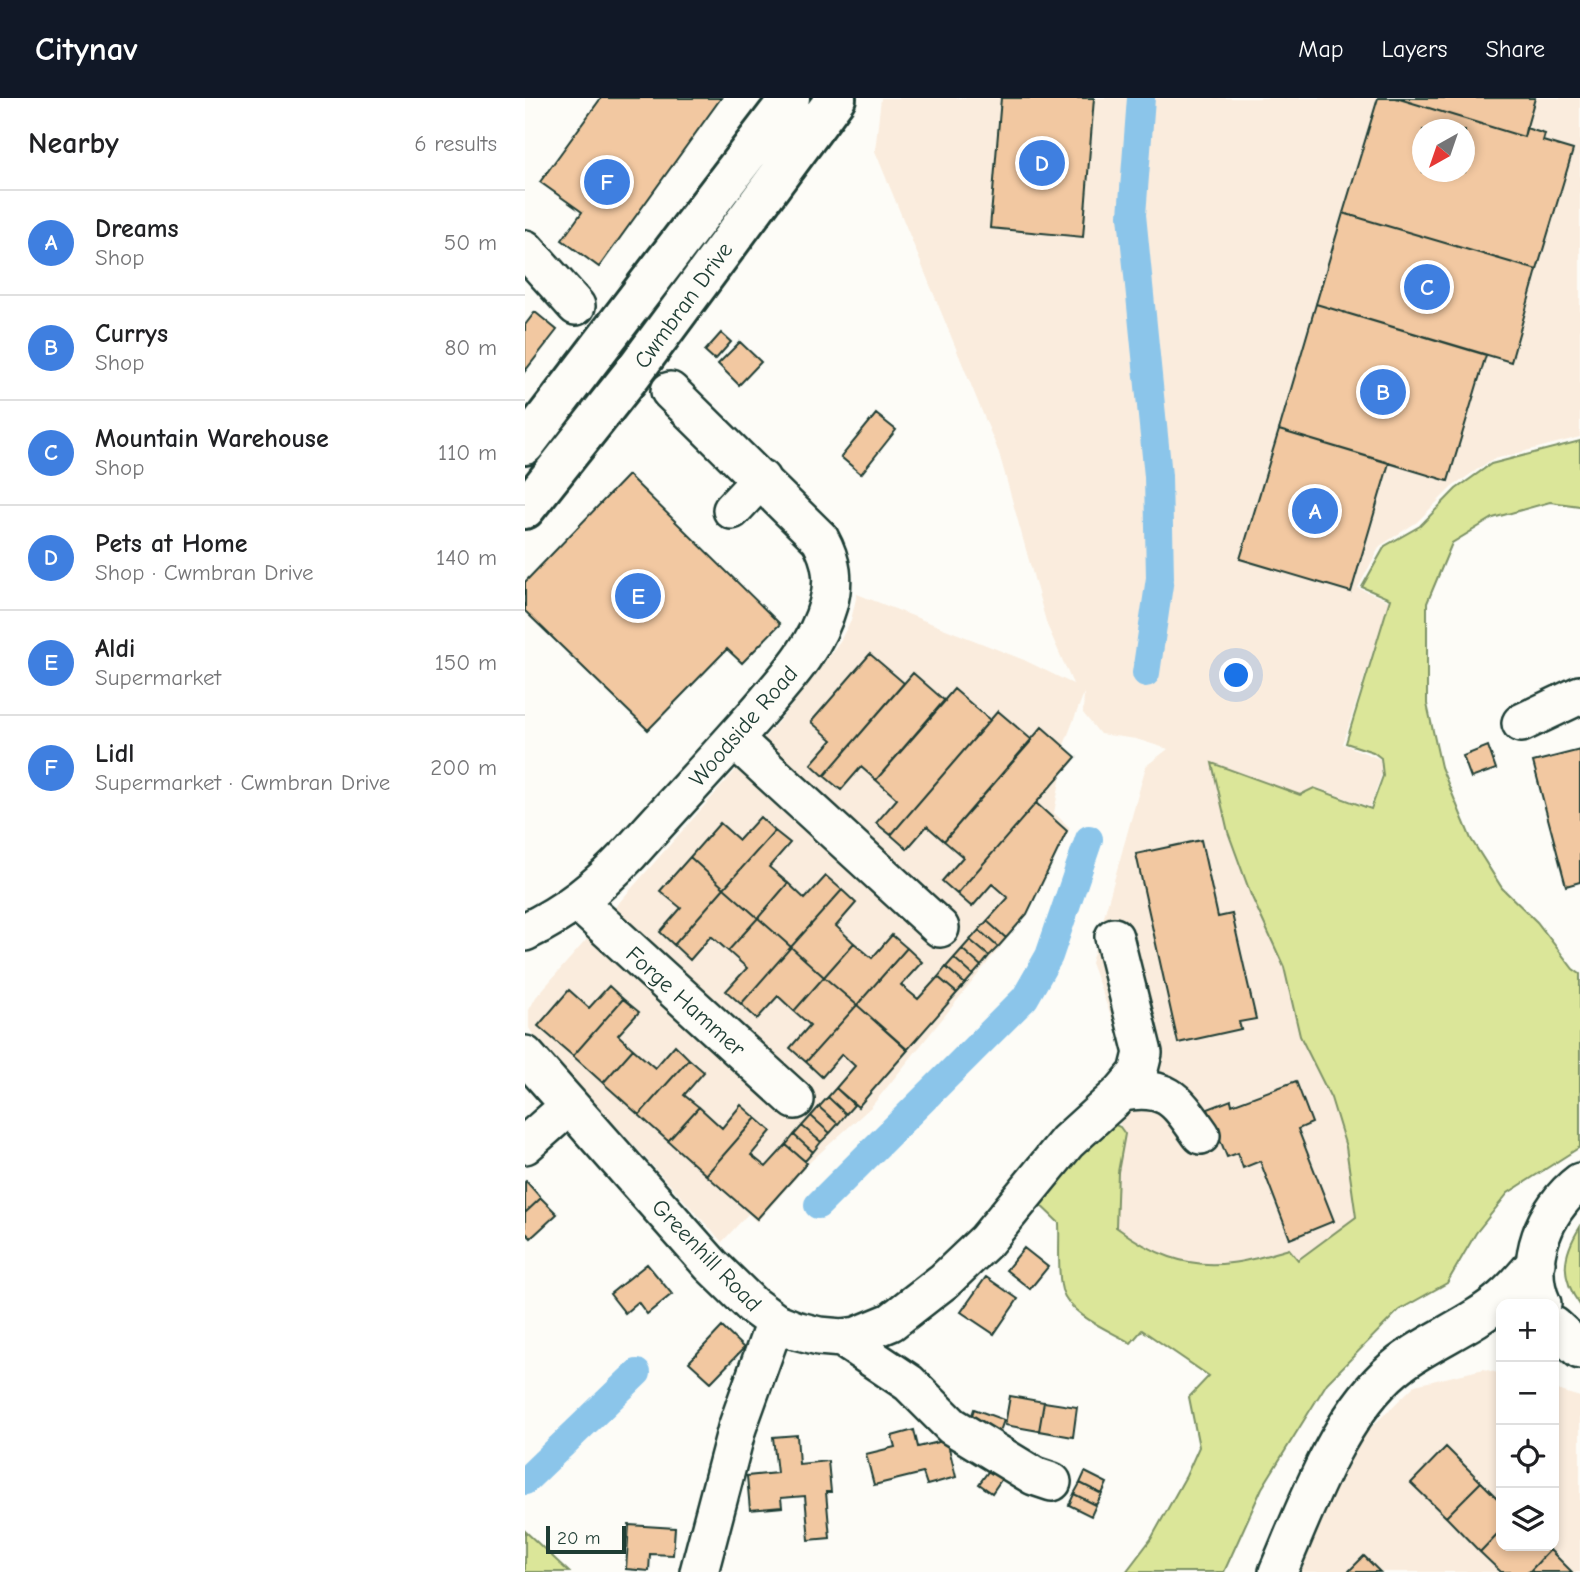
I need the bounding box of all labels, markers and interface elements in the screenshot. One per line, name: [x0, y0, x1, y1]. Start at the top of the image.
text: Citynav: [35, 30, 138, 68]
text: Map: [1298, 35, 1344, 63]
text: Layers: [1382, 35, 1447, 63]
text: Share: [1485, 35, 1545, 63]
north arrow: [1412, 119, 1475, 182]
text: Nearby: [28, 126, 119, 161]
text: 6 results: [414, 130, 497, 157]
pin: D: [1019, 137, 1065, 189]
pin: F: [584, 156, 630, 208]
text: Dreams: [95, 214, 179, 244]
text: A: [45, 229, 57, 256]
text: 50 m: [444, 229, 497, 256]
street label: Cwmbran Drive: [628, 237, 738, 374]
text: Shop: [95, 244, 144, 271]
pin: C: [1404, 261, 1450, 313]
text: Currys: [95, 319, 168, 349]
text: B: [44, 334, 58, 361]
text: 80 m: [444, 334, 497, 361]
text: Shop: [95, 349, 144, 376]
pin: B: [1360, 366, 1406, 418]
text: Mountain Warehouse: [95, 424, 329, 454]
text: C: [44, 439, 58, 466]
text: 110 m: [438, 439, 497, 466]
text: Shop: [95, 454, 144, 481]
pin: A: [1292, 485, 1338, 537]
text: Pets at Home: [95, 529, 247, 559]
text: D: [44, 544, 58, 571]
text: 140 m: [436, 544, 497, 571]
text: Shop · Cwmbran Drive: [95, 559, 313, 586]
pin: E: [615, 570, 661, 622]
text: Aldi: [95, 634, 135, 664]
text: E: [44, 649, 58, 676]
text: 150 m: [435, 649, 497, 676]
your location: [1219, 658, 1253, 692]
street label: Woodside Road: [684, 660, 803, 792]
text: Supermarket: [95, 664, 221, 691]
text: Lidl: [95, 739, 134, 769]
text: F: [44, 754, 58, 781]
text: 200 m: [430, 754, 497, 781]
text: Supermarket · Cwmbran Drive: [95, 769, 390, 796]
street label: Forge Hammer: [620, 941, 752, 1063]
street label: Greenhill Road: [646, 1193, 767, 1317]
map controls: [1496, 1299, 1559, 1551]
button: +: [1496, 1299, 1559, 1362]
button: −: [1496, 1362, 1559, 1425]
button: locate: [1496, 1425, 1559, 1488]
button: layers: [1496, 1488, 1559, 1551]
scale bar: [546, 1523, 627, 1555]
text: 20 m: [557, 1527, 601, 1549]

